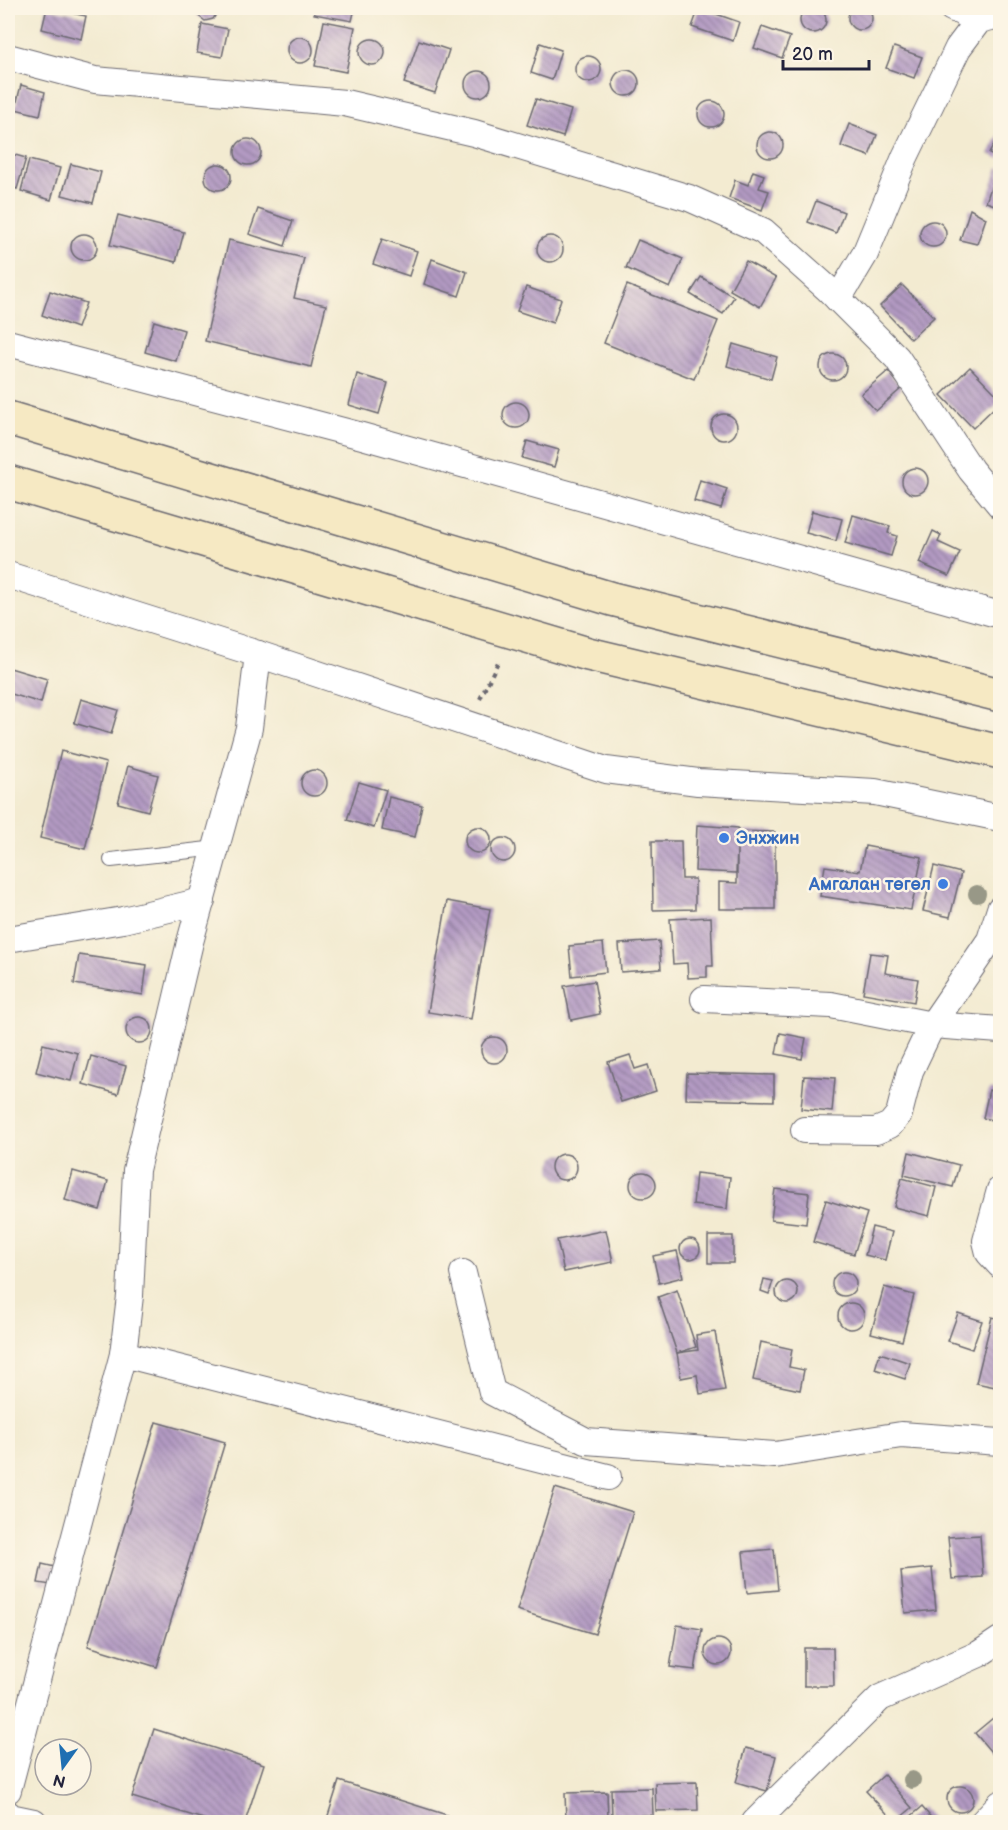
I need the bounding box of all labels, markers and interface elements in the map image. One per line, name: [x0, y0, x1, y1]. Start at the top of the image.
scale bar: [783, 33, 868, 71]
text: 20 m: [792, 44, 833, 65]
place label: Энхжин: [736, 828, 800, 849]
marker: Энхжин: [717, 831, 731, 845]
place label: Амгалан төгөл: [808, 874, 931, 895]
marker: Амгалан төгөл: [936, 877, 950, 891]
north arrow: [33, 1737, 93, 1797]
text: N: [51, 1769, 68, 1791]

